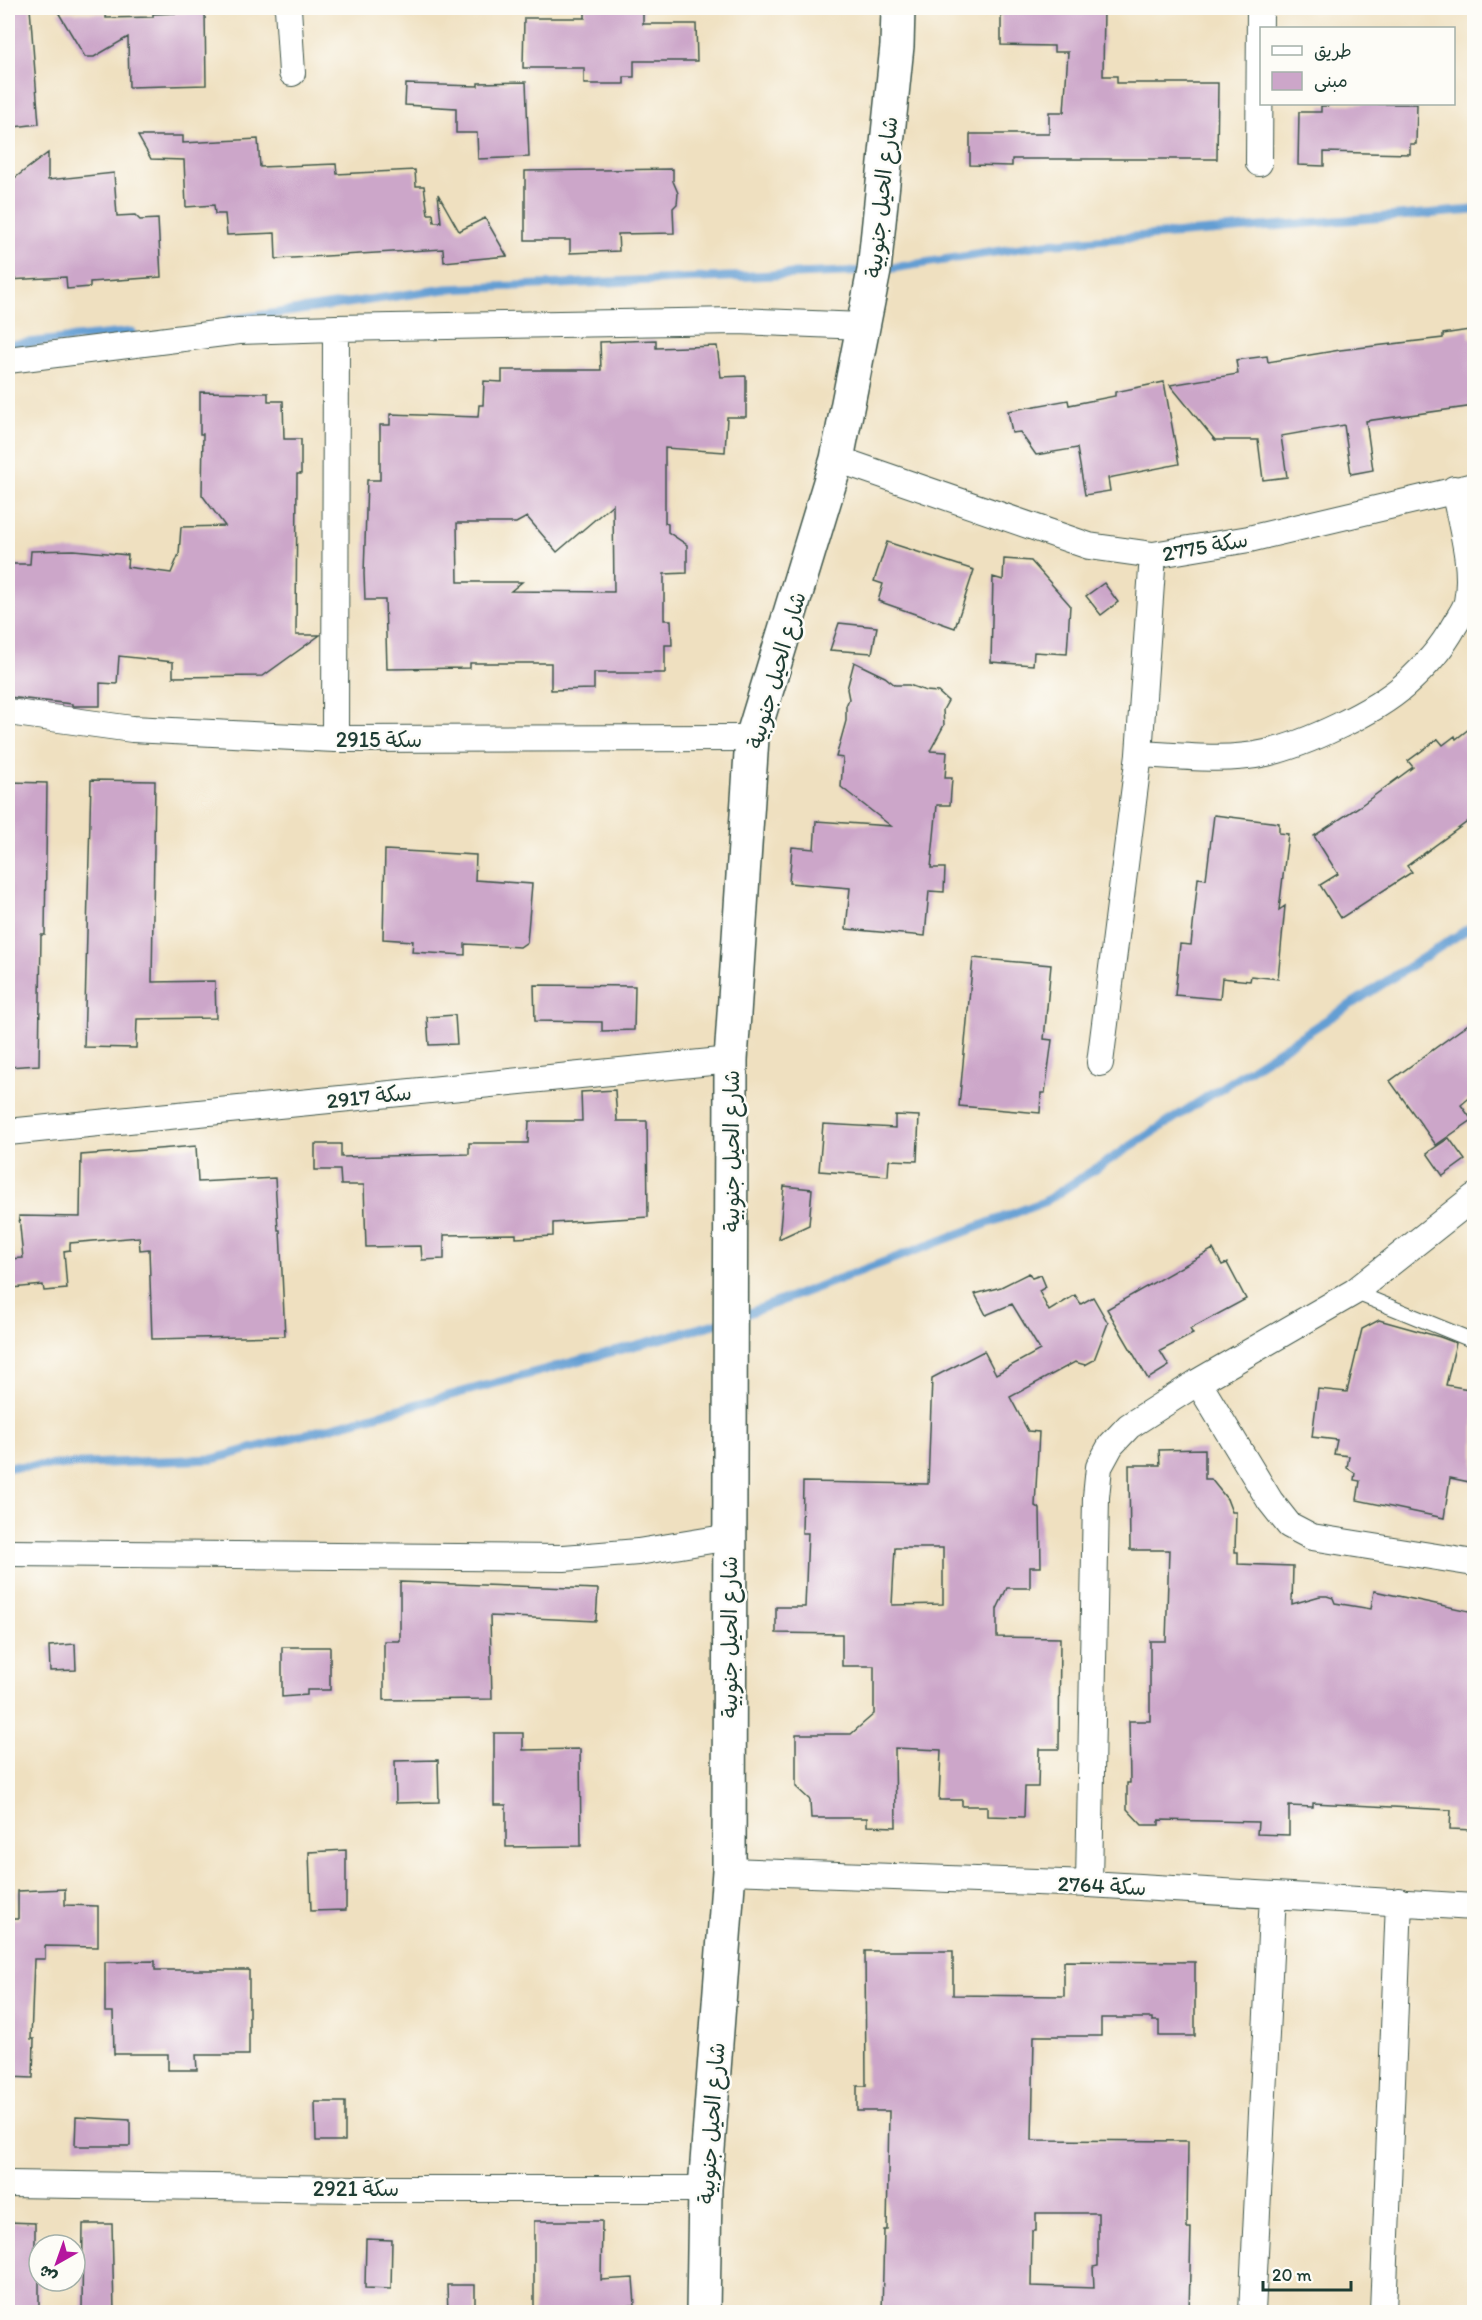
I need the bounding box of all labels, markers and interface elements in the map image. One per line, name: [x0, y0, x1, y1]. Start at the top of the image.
legend: [1260, 27, 1455, 105]
text: طريق: [1314, 40, 1352, 62]
text: مبنى: [1314, 70, 1348, 92]
street label: شارع الحيل جنوبية: [860, 115, 905, 279]
street label: سكة 2775: [1160, 526, 1250, 567]
street label: شارع الحيل جنوبية: [741, 589, 814, 752]
street label: سكة 2915: [336, 726, 422, 753]
street label: شارع الحيل جنوبية: [718, 1070, 747, 1232]
street label: سكة 2917: [325, 1079, 413, 1114]
street label: شارع الحيل جنوبية: [716, 1556, 745, 1718]
street label: سكة 2764: [1057, 1870, 1147, 1901]
street label: شارع الحيل جنوبية: [692, 2041, 733, 2205]
street label: سكة 2921: [313, 2175, 399, 2202]
north arrow: [27, 2233, 87, 2293]
scale bar: [1263, 2254, 1352, 2292]
text: ش: [35, 2261, 61, 2287]
text: 20 m: [1272, 2264, 1312, 2286]

